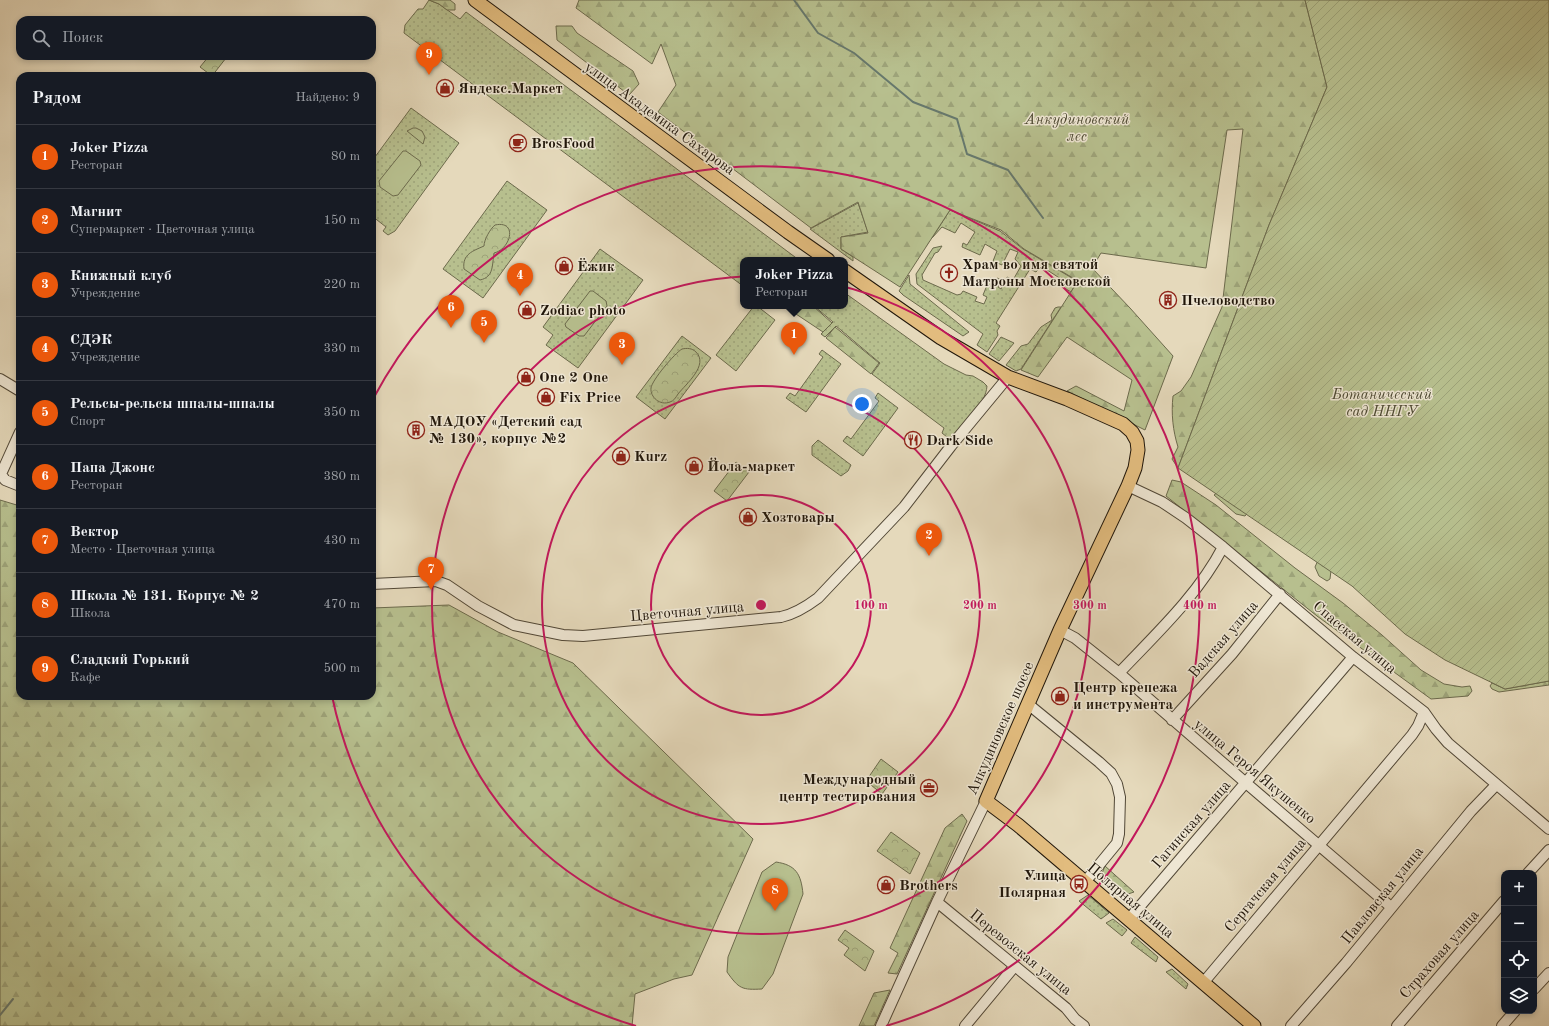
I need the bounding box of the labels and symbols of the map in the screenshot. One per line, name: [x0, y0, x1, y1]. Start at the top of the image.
pin: 9: [416, 42, 442, 75]
street label: улица Академика Сахарова: [581, 60, 737, 179]
shop icon: Яндекс.Маркет: [435, 78, 455, 98]
place label: Яндекс.Маркет: [458, 82, 563, 97]
park label: Анкудиновский лес: [1024, 113, 1130, 145]
cafe icon: BrosFood: [508, 133, 528, 153]
place label: BrosFood: [531, 137, 595, 152]
shop icon: Ёжик: [554, 256, 574, 276]
place label: Ёжик: [577, 258, 615, 275]
place label: Храм во имя святой Матроны Московской: [962, 258, 1111, 290]
pin: 4: [507, 263, 533, 296]
church icon: Храм во имя святой Матроны Московской: [939, 263, 959, 283]
building icon: Пчеловодство: [1158, 290, 1178, 310]
place label: Пчеловодство: [1181, 294, 1275, 309]
pin: 6: [438, 295, 464, 328]
shop icon: Zodiac photo: [517, 300, 537, 320]
place label: Zodiac photo: [540, 304, 626, 319]
pin: 5: [471, 310, 497, 343]
pin: 1: [781, 322, 807, 355]
pin: 3: [609, 332, 635, 365]
shop icon: One 2 One: [516, 367, 536, 387]
place label: One 2 One: [539, 371, 608, 386]
shop icon: Fix Price: [536, 387, 556, 407]
park label: Ботанический сад ННГУ: [1331, 388, 1432, 420]
place label: Fix Price: [559, 391, 621, 406]
your location: [852, 394, 872, 414]
place label: МАДОУ «Детский сад № 130», корпус №2: [429, 415, 582, 447]
building icon: МАДОУ «Детский сад № 130», корпус №2: [406, 420, 426, 440]
restaurant icon: Dark Side: [903, 430, 923, 450]
place label: Dark Side: [926, 434, 993, 449]
shop icon: Kurz: [611, 446, 631, 466]
place label: Kurz: [634, 450, 667, 465]
shop icon: Йола-маркет: [684, 456, 704, 476]
place label: Йола-маркет: [707, 457, 795, 475]
shop icon: Хозтовары: [738, 507, 758, 527]
place label: Хозтовары: [761, 511, 835, 526]
pin: 2: [916, 523, 942, 556]
pin: 7: [418, 557, 444, 590]
centre of rings: [754, 598, 768, 612]
street label: Вадская улица: [1187, 598, 1262, 681]
street label: Спасская улица: [1309, 599, 1399, 678]
street label: Цветочная улица: [630, 600, 745, 625]
text: 100 m: [854, 600, 888, 612]
text: 200 m: [963, 600, 997, 612]
text: 300 m: [1073, 600, 1107, 612]
text: 400 m: [1183, 600, 1217, 612]
street label: Анкудиновское шоссе: [965, 660, 1038, 798]
place label: Центр крепежа и инструмента: [1073, 681, 1178, 713]
shop icon: Центр крепежа и инструмента: [1050, 686, 1070, 706]
street label: улица Героя Якушенко: [1190, 717, 1318, 827]
place label: Международный центр тестирования: [779, 773, 916, 805]
office icon: Международный центр тестирования: [919, 778, 939, 798]
street label: Гагинская улица: [1150, 778, 1235, 872]
street label: Сергачская улица: [1223, 836, 1310, 936]
street label: Павловская улица: [1339, 844, 1427, 947]
street label: Полярная улица: [1084, 861, 1177, 942]
place label: Улица Полярная: [999, 869, 1066, 901]
bus stop icon: Улица Полярная: [1069, 874, 1089, 894]
shop icon: Brothers: [876, 875, 896, 895]
pin: 8: [762, 878, 788, 911]
place label: Brothers: [899, 879, 958, 894]
street label: Страховая улица: [1398, 907, 1483, 1002]
street label: Перевозская улица: [966, 908, 1074, 999]

